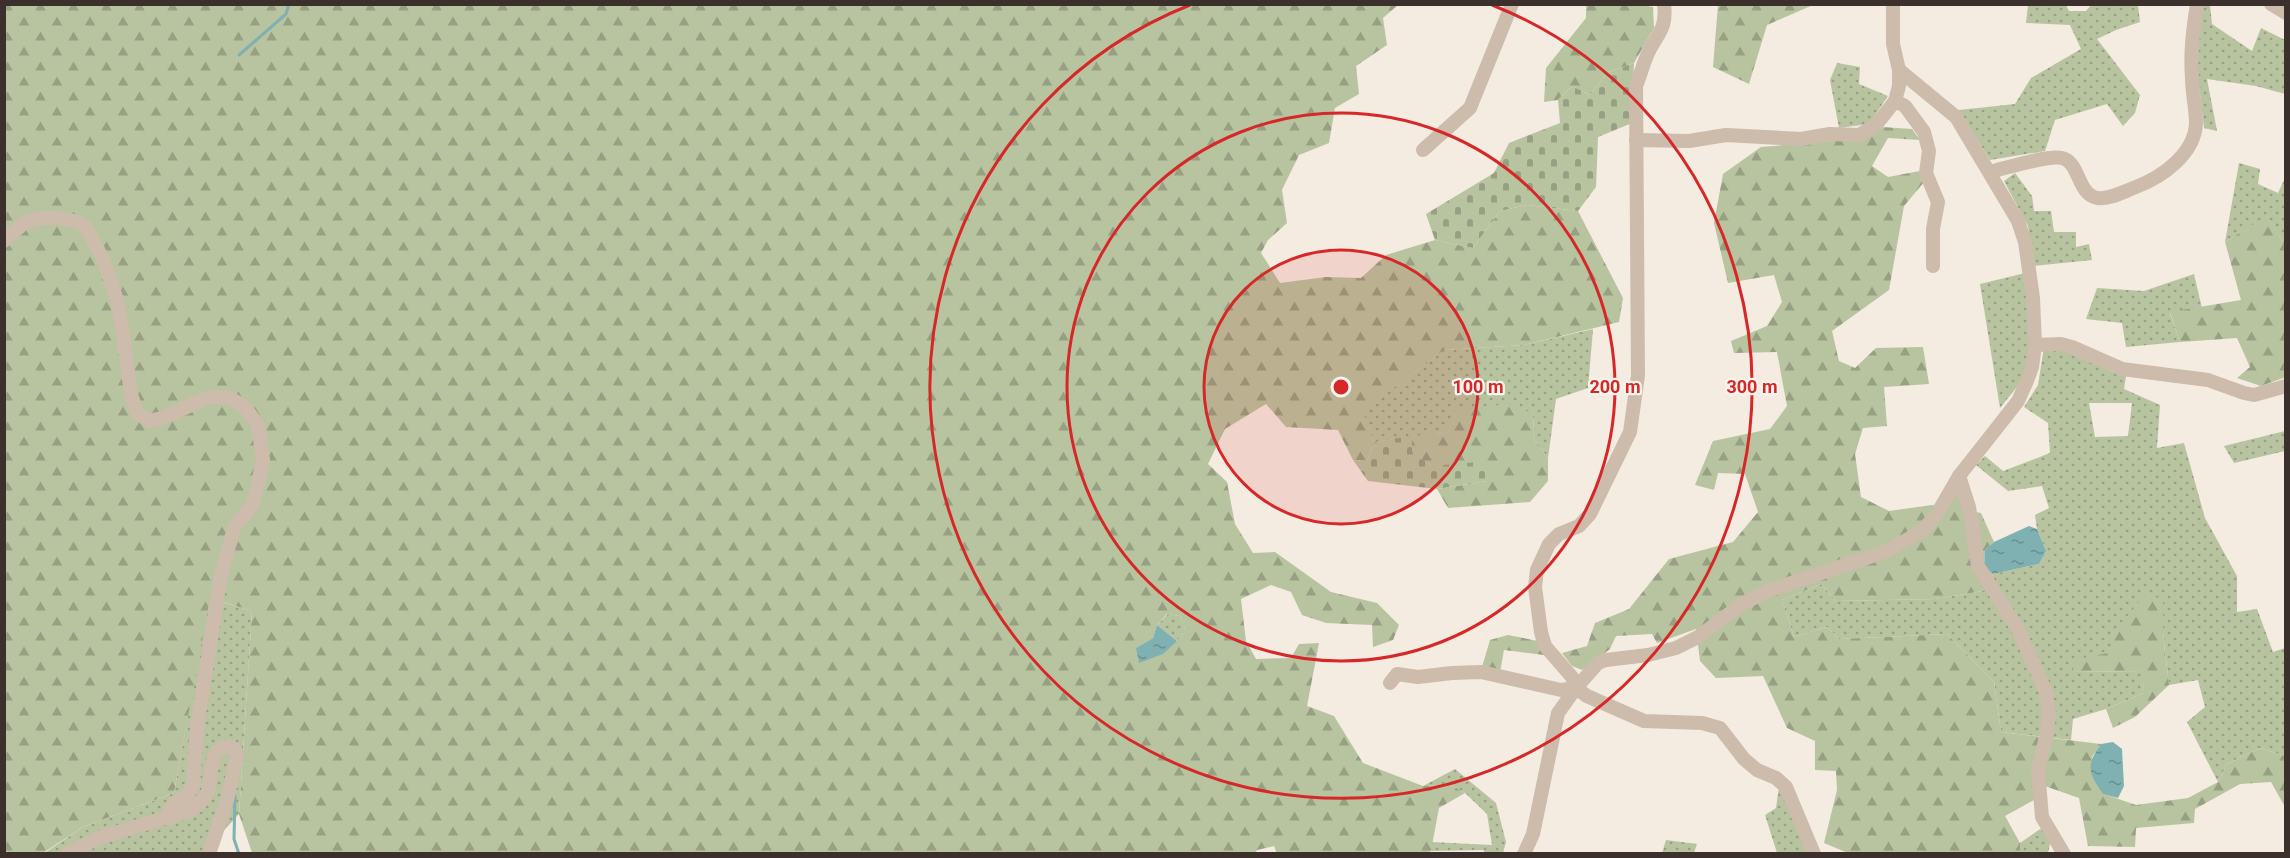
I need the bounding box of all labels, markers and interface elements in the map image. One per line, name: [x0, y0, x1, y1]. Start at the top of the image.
text: 100 m: [1452, 376, 1504, 397]
text: 200 m: [1589, 376, 1641, 397]
text: 300 m: [1726, 376, 1778, 397]
centre of rings: [1331, 377, 1351, 397]

